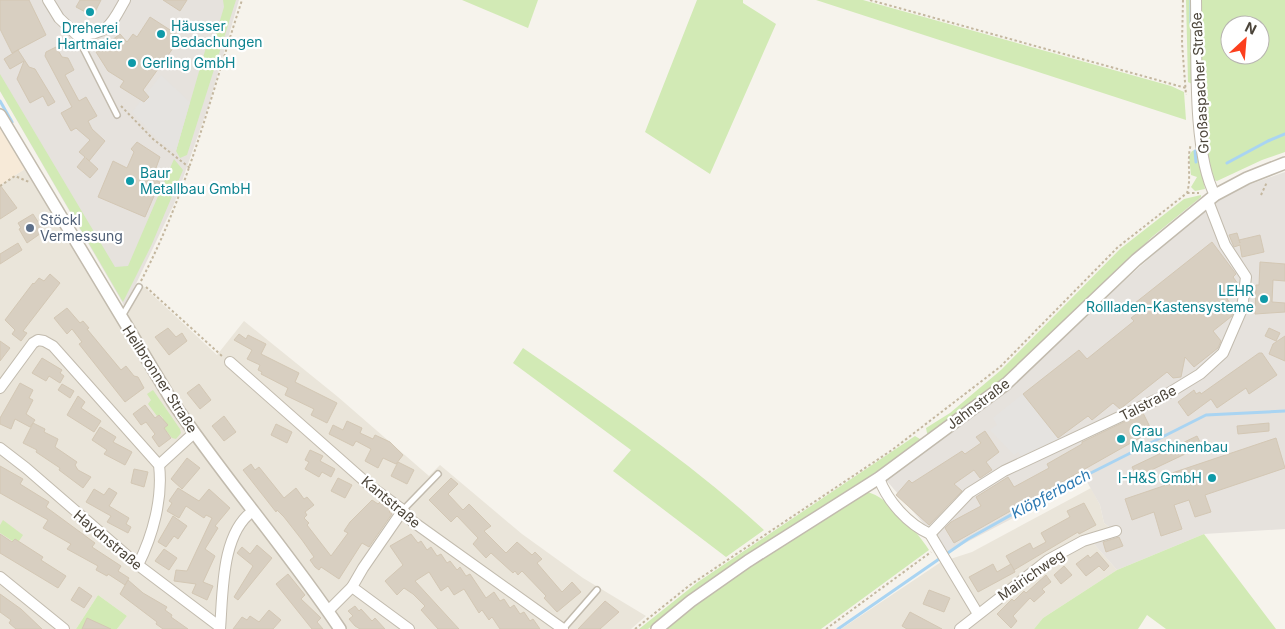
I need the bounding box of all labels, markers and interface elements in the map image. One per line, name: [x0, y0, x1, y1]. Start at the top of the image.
marker: Dreherei Hartmaier: [84, 6, 96, 18]
street label: Großaspacher Straße: [1187, 12, 1212, 154]
north arrow: [1220, 15, 1270, 65]
place label: Häusser Bedachungen: [171, 17, 263, 50]
text: N: [1242, 18, 1259, 38]
place label: Dreherei Hartmaier: [57, 19, 123, 52]
marker: Häusser Bedachungen: [155, 28, 167, 40]
place label: Gerling GmbH: [142, 54, 235, 71]
marker: Gerling GmbH: [126, 57, 138, 69]
place label: Baur Metallbau GmbH: [140, 164, 251, 197]
marker: Baur Metallbau GmbH: [124, 175, 136, 187]
place label: Stöckl Vermessung: [40, 211, 123, 244]
marker: Stöckl Vermessung: [24, 222, 36, 234]
place label: LEHR Rollladen-Kastensysteme: [1086, 282, 1254, 315]
marker: LEHR Rollladen-Kastensysteme: [1258, 293, 1270, 305]
street label: Heilbronner Straße: [119, 322, 202, 436]
street label: Jahnstraße: [943, 374, 1012, 433]
street label: Talstraße: [1117, 381, 1179, 424]
place label: Grau Maschinenbau: [1131, 422, 1228, 455]
marker: Grau Maschinenbau: [1115, 433, 1127, 445]
water label: Klöpferbach: [1008, 465, 1094, 522]
place label: I-H&S GmbH: [1118, 469, 1202, 486]
street label: Kantstraße: [358, 472, 424, 531]
marker: I-H&S GmbH: [1206, 472, 1218, 484]
street label: Haydnstraße: [71, 506, 146, 573]
street label: Mairichweg: [994, 546, 1067, 604]

